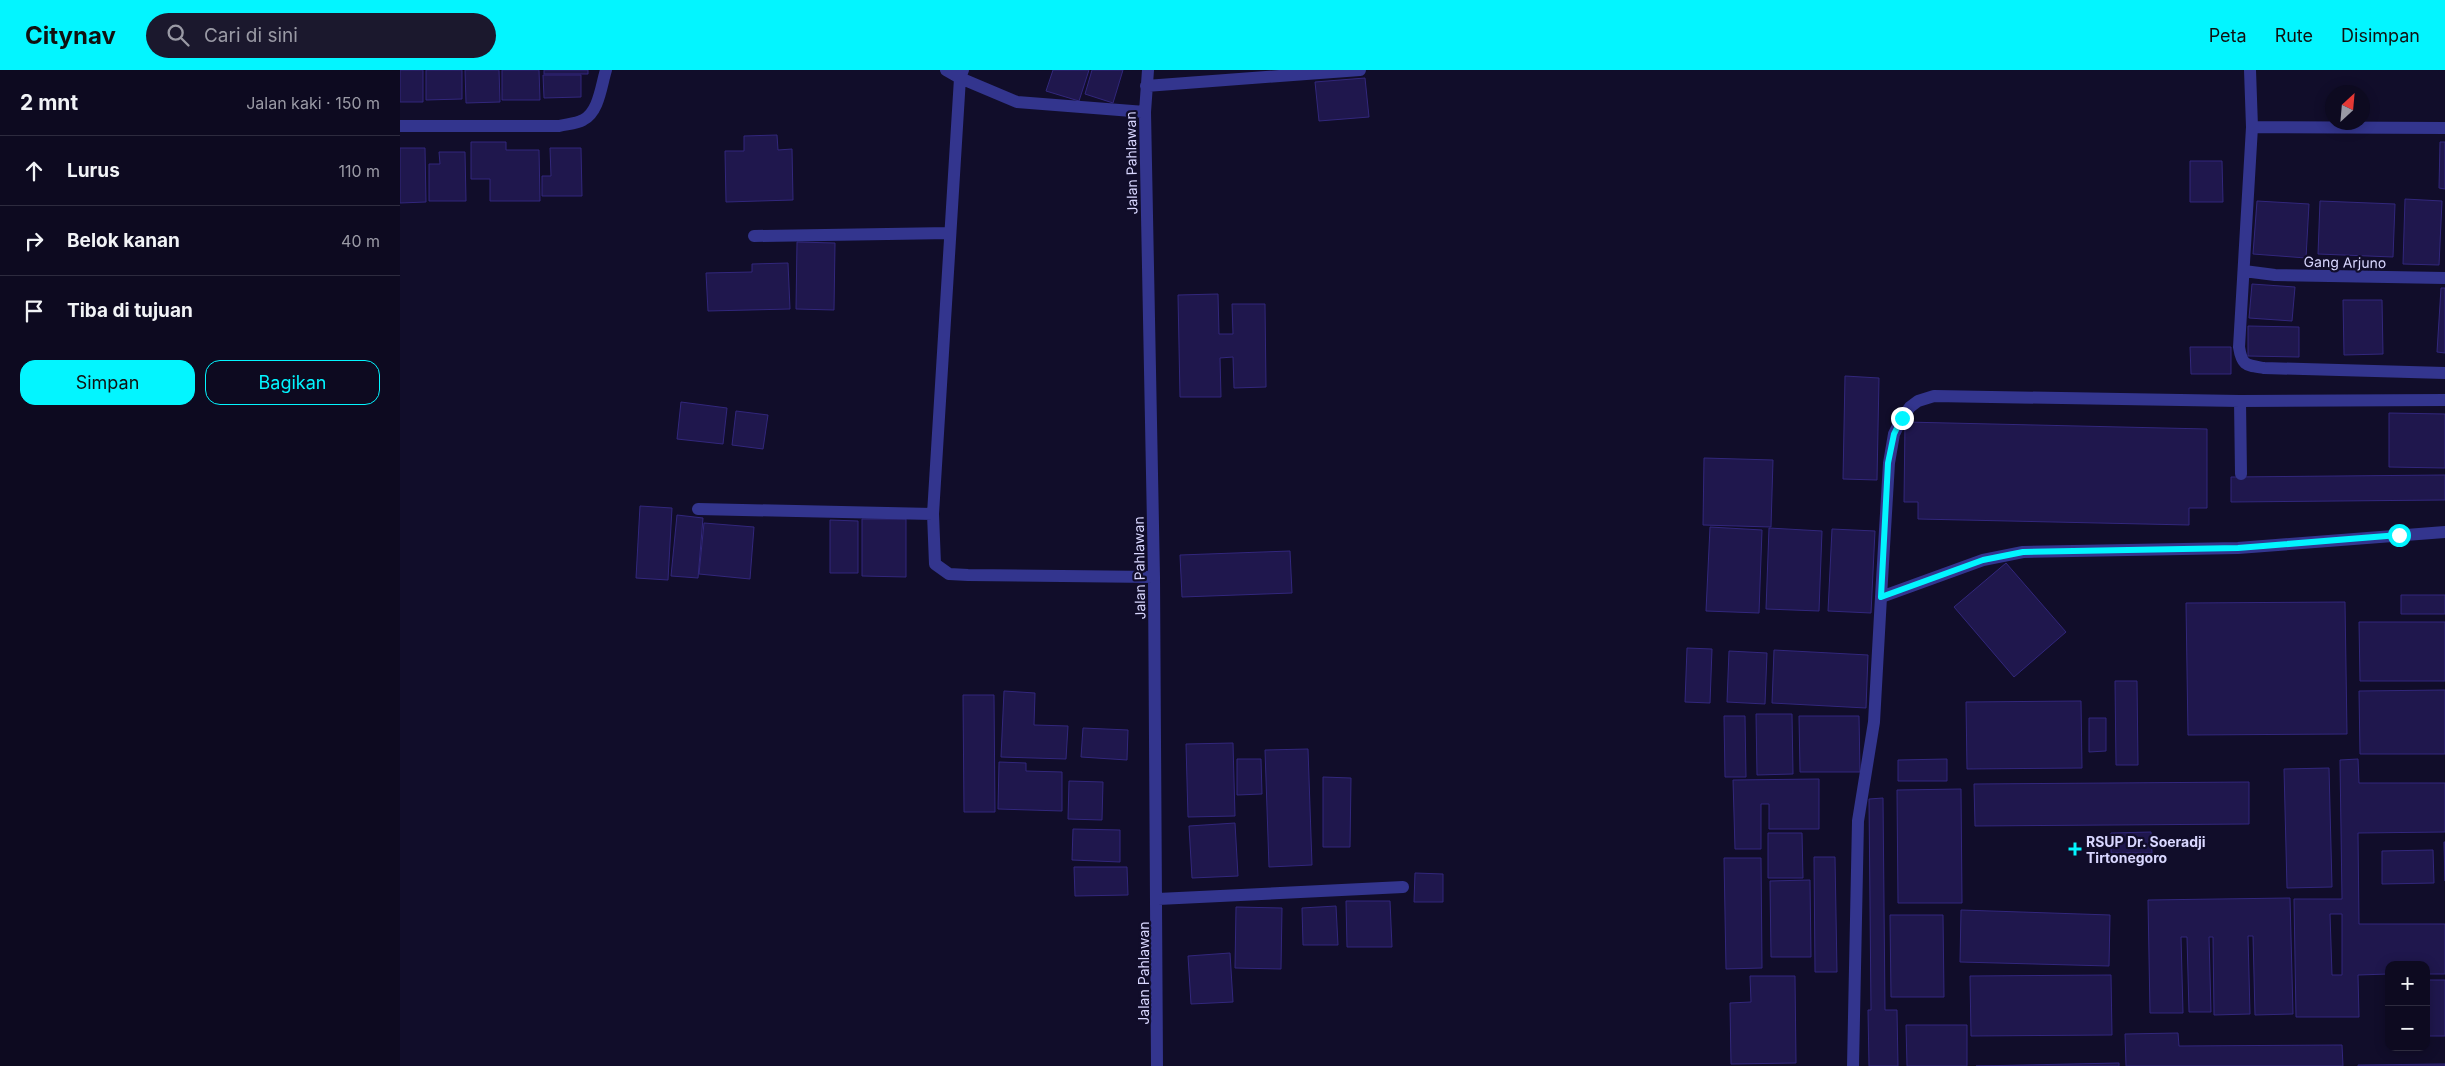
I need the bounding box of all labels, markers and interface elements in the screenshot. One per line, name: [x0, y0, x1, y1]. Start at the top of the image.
search box: [146, 13, 496, 58]
text: Citynav: [25, 21, 116, 50]
icon: search: [164, 21, 192, 49]
text: Cari di sini: [204, 24, 298, 47]
text: Peta: [2209, 25, 2247, 46]
text: Rute: [2275, 25, 2313, 46]
text: Disimpan: [2341, 25, 2420, 46]
north arrow: [2325, 85, 2370, 130]
text: 2 mnt: [20, 90, 78, 115]
text: Jalan kaki · 150 m: [246, 93, 380, 113]
street label: Jalan Pahlawan: [1122, 111, 1140, 215]
icon: ahead: [20, 157, 48, 185]
text: Lurus: [67, 159, 120, 182]
text: 110 m: [338, 161, 380, 181]
icon: right: [20, 227, 48, 255]
text: Belok kanan: [67, 229, 180, 252]
text: 40 m: [341, 231, 380, 251]
street label: Gang Arjuno: [2304, 253, 2386, 271]
icon: arrive: [20, 297, 48, 325]
text: Tiba di tujuan: [67, 299, 193, 322]
button: Simpan: [20, 360, 195, 405]
button: Bagikan: [205, 360, 380, 405]
route end: [1891, 407, 1914, 430]
street label: Jalan Pahlawan: [1130, 516, 1148, 620]
route start: [2388, 524, 2411, 547]
place label: RSUP Dr. Soeradji Tirtonegoro: [2086, 833, 2206, 866]
marker: RSUP Dr. Soeradji Tirtonegoro: [2068, 842, 2082, 856]
street label: Jalan Pahlawan: [1135, 921, 1152, 1025]
map controls: [2385, 961, 2430, 1051]
button: +: [2385, 961, 2430, 1006]
button: −: [2385, 1006, 2430, 1051]

